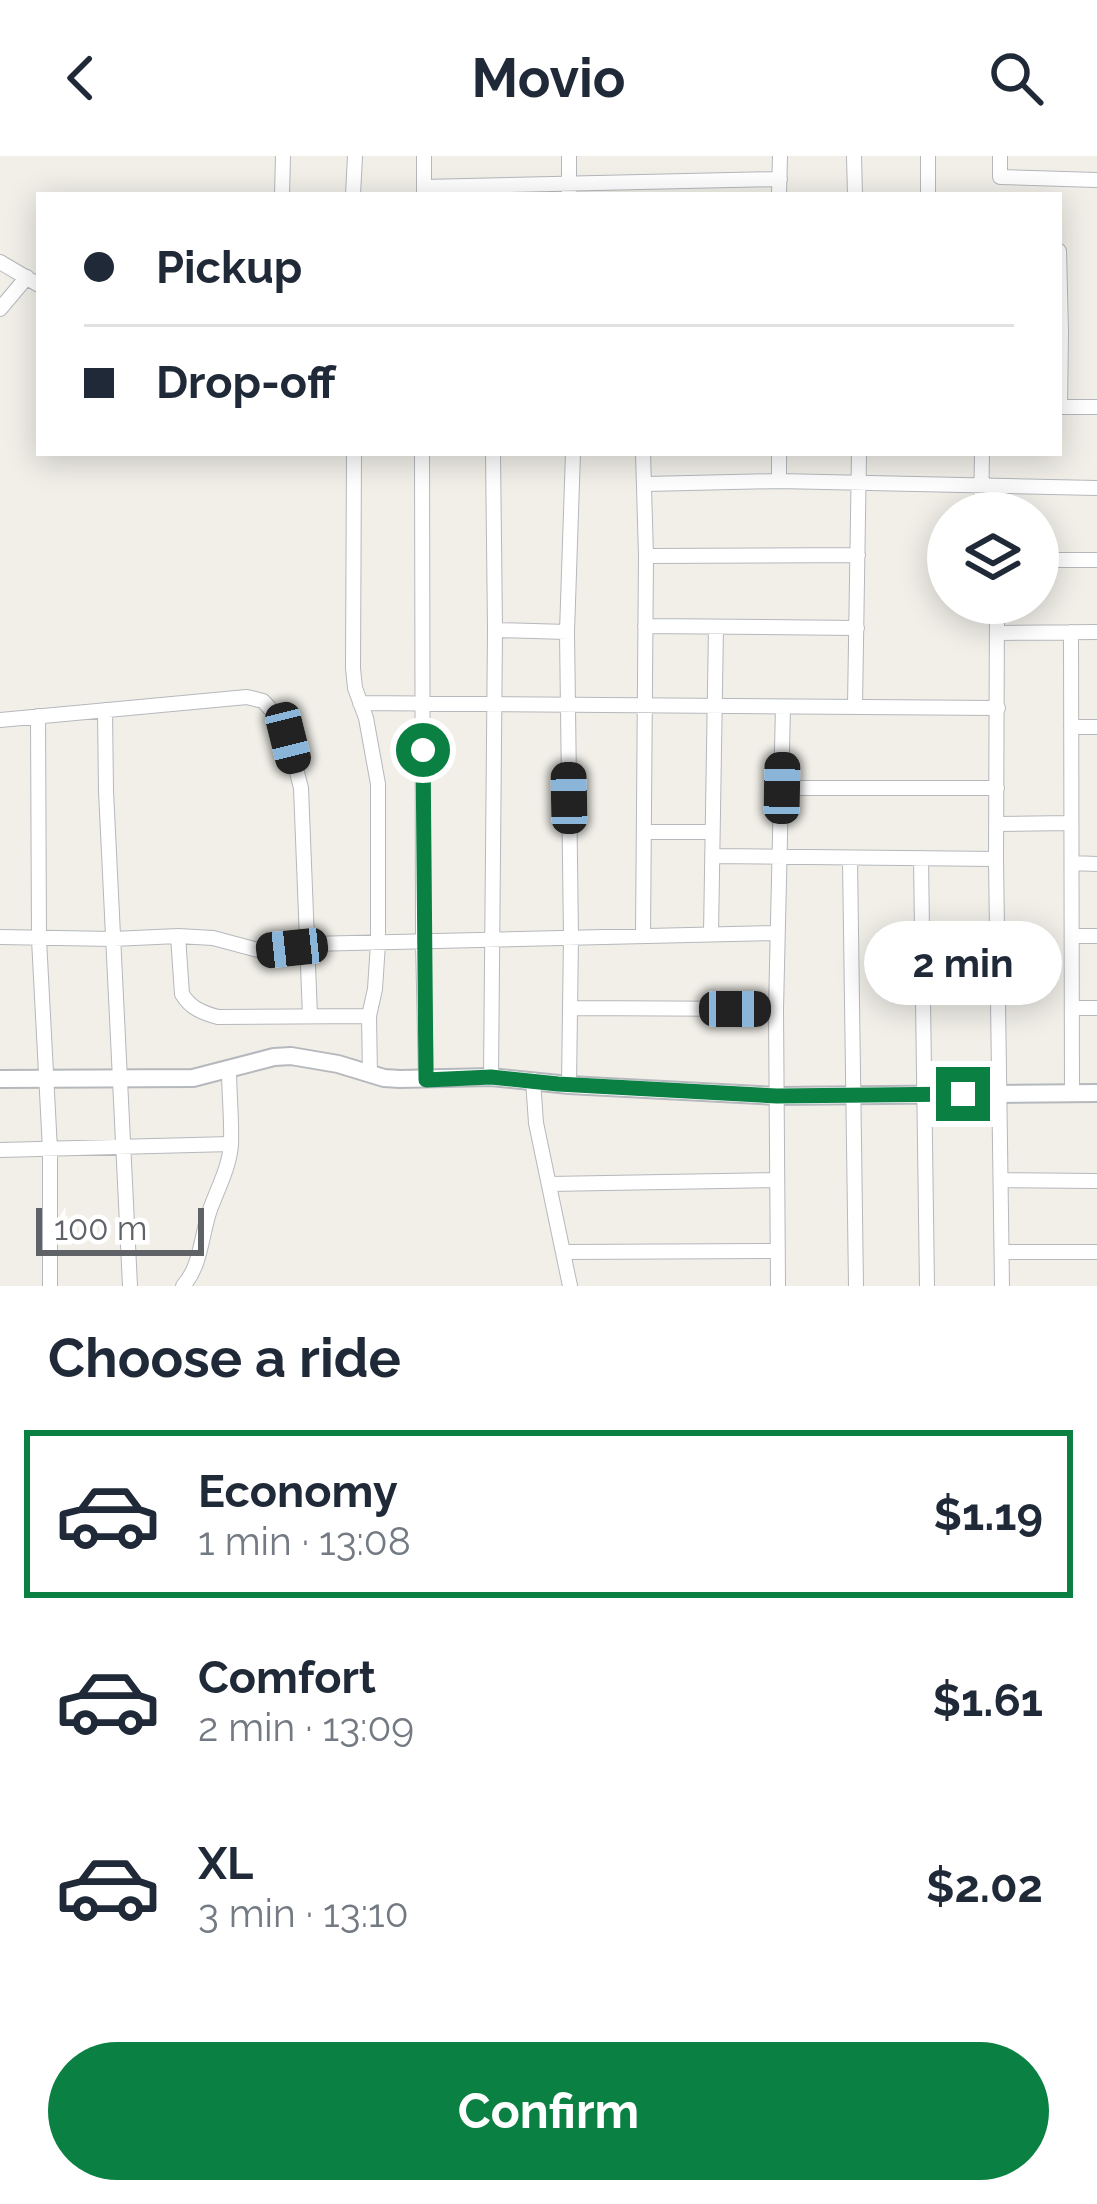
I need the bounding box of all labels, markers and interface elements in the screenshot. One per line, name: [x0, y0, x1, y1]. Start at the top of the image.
icon: back: [48, 45, 114, 111]
icon: search: [983, 45, 1049, 111]
text: Movio: [471, 46, 626, 110]
text: Pickup: [156, 241, 302, 294]
text: Drop-off: [156, 356, 336, 409]
map controls: [927, 492, 1059, 624]
button: layers: [927, 492, 1059, 624]
car: [262, 699, 314, 777]
route start: [396, 723, 450, 777]
car: [763, 752, 801, 824]
car: [550, 762, 588, 834]
callout: 2 min: [864, 920, 1062, 1004]
car: [254, 926, 330, 970]
text: 2 min: [912, 940, 1014, 986]
car: [699, 991, 771, 1027]
route end: [936, 1067, 990, 1121]
scale bar: [36, 1202, 204, 1255]
text: 100 m: [54, 1209, 147, 1248]
text: Choose a ride: [48, 1326, 401, 1390]
icon: car: [54, 1460, 162, 1568]
text: Economy: [198, 1465, 398, 1518]
text: $1.19: [933, 1488, 1043, 1541]
text: 1 min · 13:08: [198, 1518, 411, 1564]
icon: car: [54, 1646, 162, 1754]
text: Comfort: [198, 1651, 376, 1704]
text: $1.61: [933, 1674, 1043, 1727]
text: 2 min · 13:09: [198, 1704, 414, 1750]
icon: car: [54, 1832, 162, 1940]
text: XL: [198, 1837, 253, 1890]
text: $2.02: [926, 1860, 1043, 1913]
text: 3 min · 13:10: [198, 1890, 409, 1936]
button: Confirm: [48, 2042, 1049, 2180]

